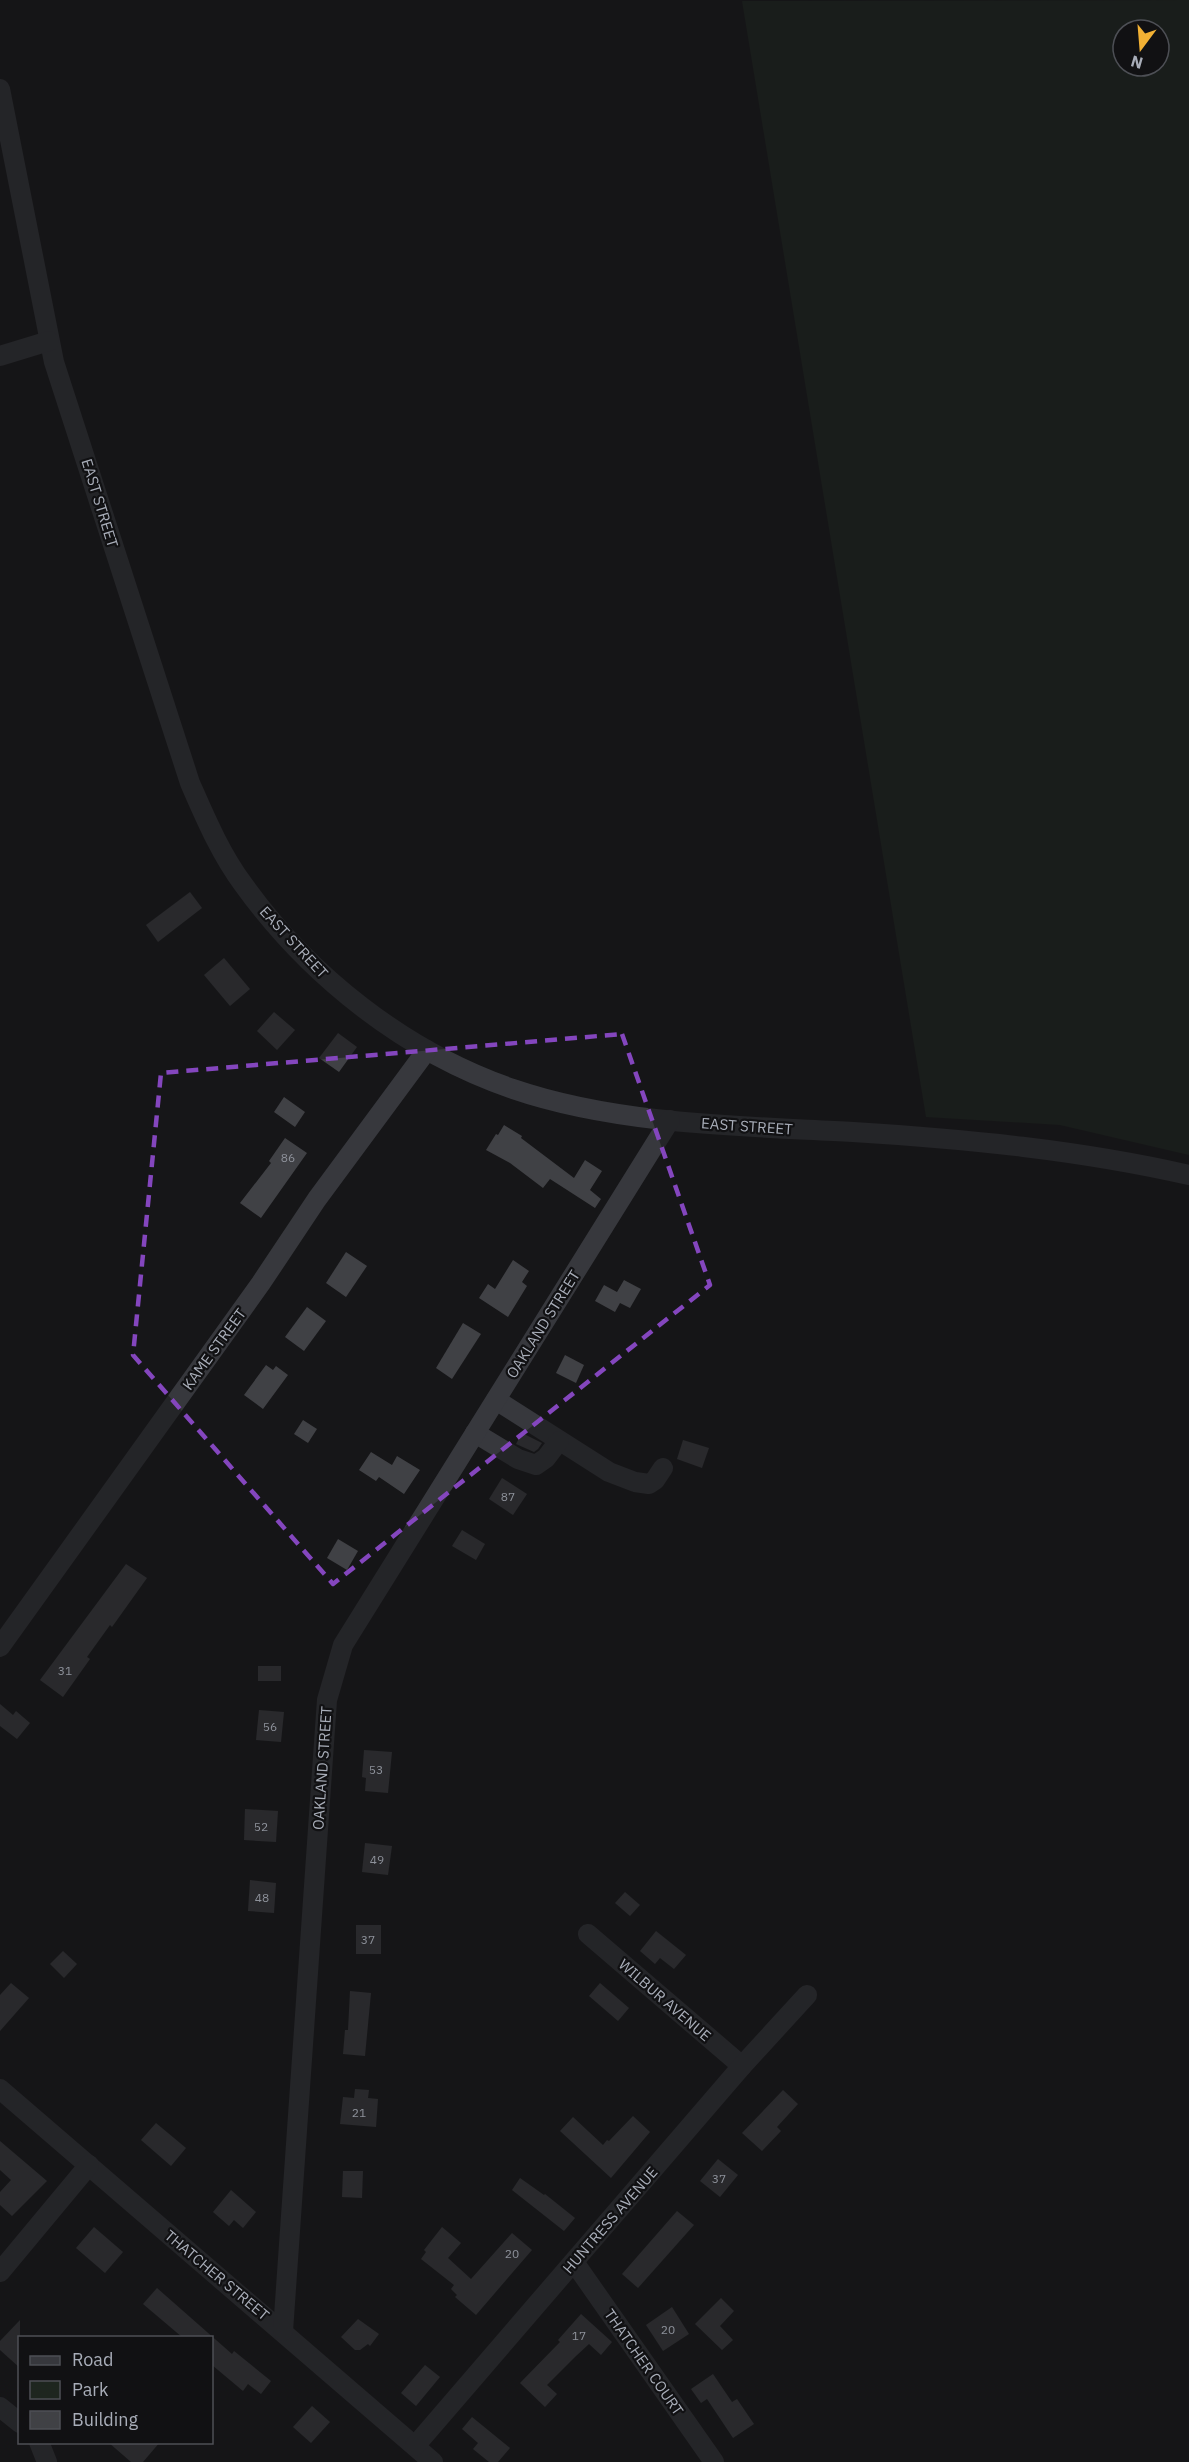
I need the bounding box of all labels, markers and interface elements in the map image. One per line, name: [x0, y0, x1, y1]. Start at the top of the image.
north arrow: [1111, 18, 1171, 78]
text: N: [1129, 51, 1145, 74]
street label: EAST STREET: [77, 456, 123, 550]
street label: EAST STREET: [256, 902, 333, 982]
street label: EAST STREET: [701, 1113, 794, 1139]
house number: 86: [281, 1150, 295, 1165]
street label: OAKLAND STREET: [502, 1266, 584, 1382]
street label: KAME STREET: [178, 1304, 250, 1394]
house number: 87: [501, 1489, 515, 1504]
house number: 31: [58, 1663, 72, 1678]
street label: OAKLAND STREET: [308, 1705, 336, 1830]
house number: 56: [263, 1719, 277, 1734]
house number: 53: [369, 1762, 383, 1777]
house number: 52: [254, 1819, 268, 1834]
house number: 49: [370, 1852, 384, 1867]
house number: 48: [255, 1890, 269, 1905]
house number: 37: [361, 1932, 375, 1947]
street label: WILBUR AVENUE: [615, 1955, 715, 2045]
house number: 21: [352, 2105, 366, 2120]
street label: HUNTRESS AVENUE: [558, 2163, 662, 2277]
house number: 37: [712, 2171, 726, 2186]
street label: THATCHER STREET: [161, 2226, 273, 2325]
house number: 20: [505, 2246, 519, 2261]
street label: THATCHER COURT: [600, 2305, 688, 2419]
house number: 20: [661, 2322, 675, 2337]
house number: 17: [572, 2328, 586, 2343]
legend: [18, 2336, 213, 2444]
text: Road: [72, 2348, 113, 2371]
text: Park: [72, 2378, 109, 2401]
text: Building: [72, 2408, 139, 2431]

